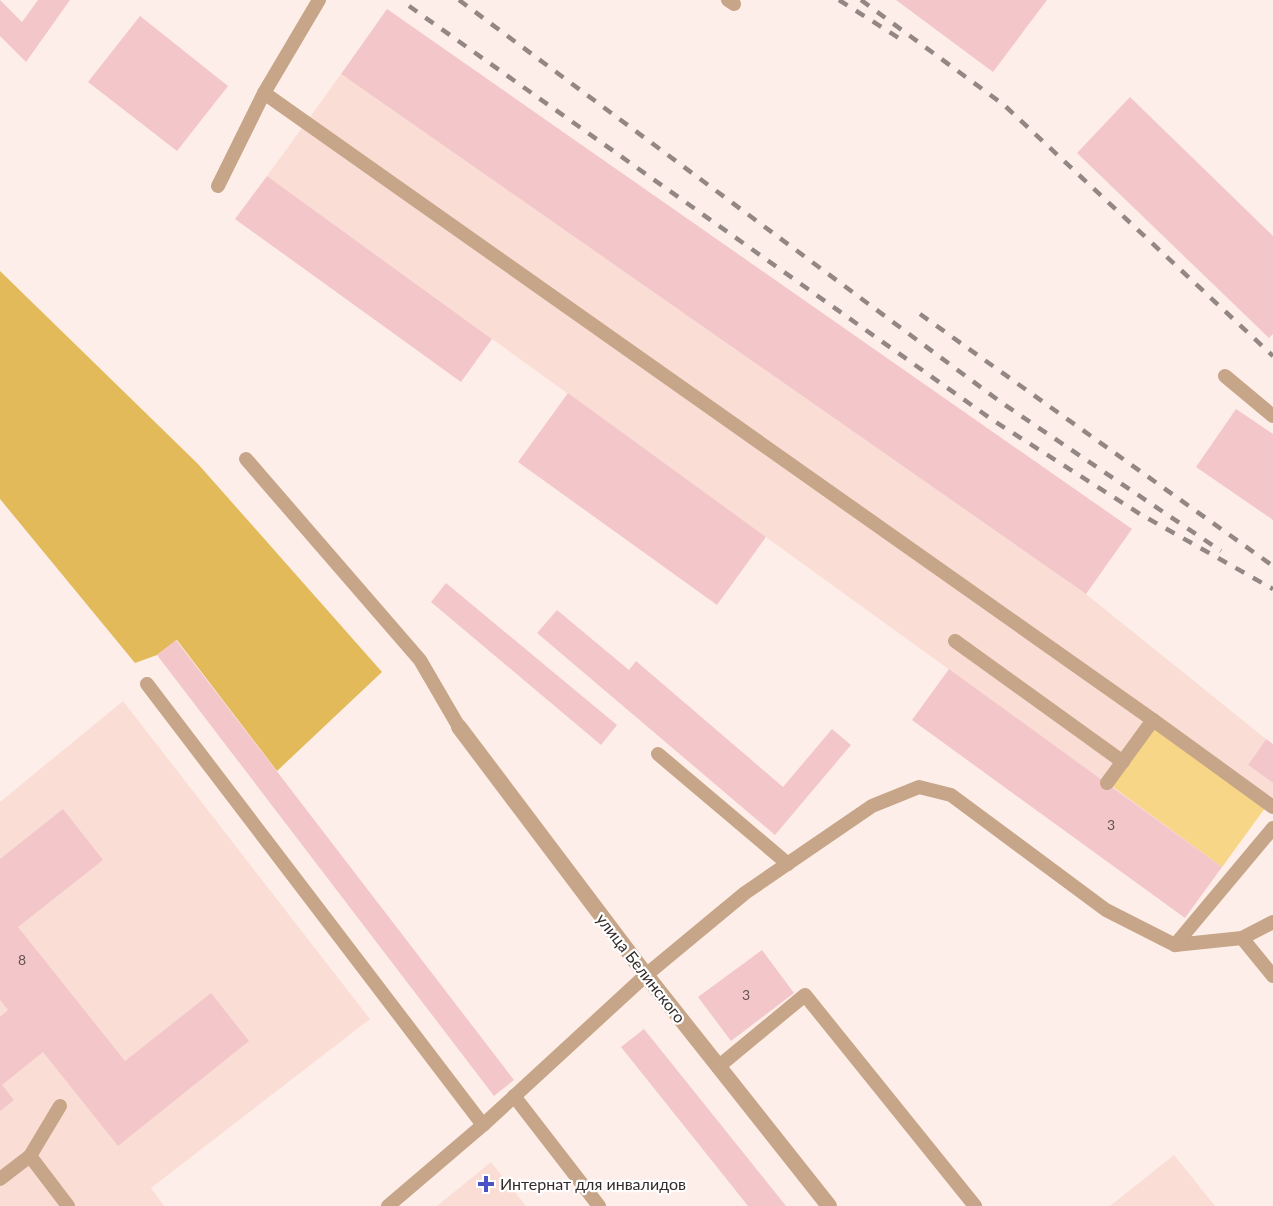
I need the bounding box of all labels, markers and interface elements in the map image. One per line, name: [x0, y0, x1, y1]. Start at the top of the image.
house number: 3: [1107, 816, 1115, 833]
street label: улица Белинского: [593, 909, 690, 1026]
house number: 8: [18, 951, 26, 968]
house number: 3: [742, 986, 750, 1003]
place label: Интернат для инвалидов: [500, 1174, 686, 1193]
marker: Интернат для инвалидов: [477, 1175, 495, 1193]

